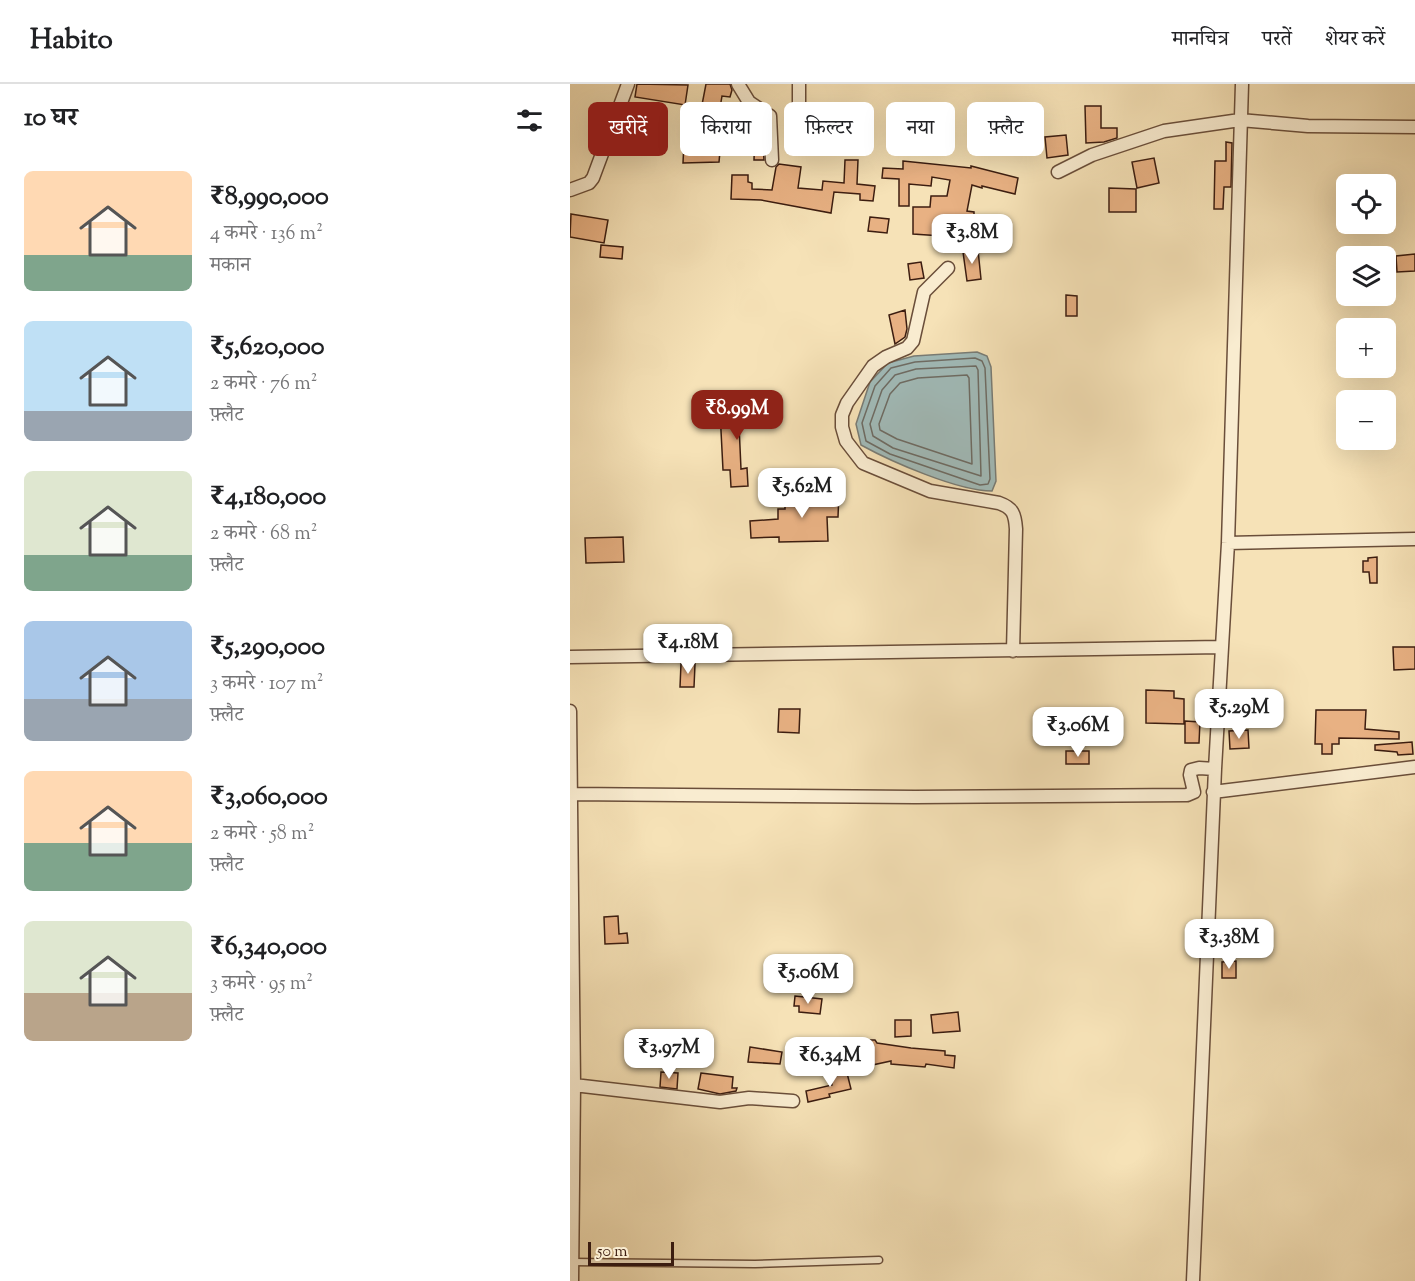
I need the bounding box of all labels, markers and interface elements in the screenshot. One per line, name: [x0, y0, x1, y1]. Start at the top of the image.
text: Habito: [30, 21, 113, 61]
text: मानचित्र: [1172, 25, 1229, 55]
text: परतें: [1262, 25, 1292, 55]
text: शेयर करें: [1325, 25, 1385, 55]
text: 10 घर: [24, 100, 78, 137]
chip: खरीदें: [588, 102, 668, 156]
chip: किराया: [680, 102, 772, 156]
chip: फ़िल्टर: [784, 102, 874, 156]
chip: नया: [886, 102, 955, 156]
chip: फ़्लैट: [967, 102, 1044, 156]
icon: filters: [513, 104, 546, 137]
map controls: [1336, 174, 1396, 450]
button: locate: [1336, 174, 1396, 234]
text: ₹8,990,000: [210, 179, 329, 216]
icon: home: [72, 195, 144, 267]
pin: ₹3.8M: [930, 214, 1014, 265]
text: ₹3.8M: [946, 219, 998, 248]
text: 4 कमरे · 136 m²: [210, 220, 323, 249]
button: layers: [1336, 246, 1396, 306]
text: मकान: [210, 252, 251, 281]
button: +: [1336, 318, 1396, 378]
text: ₹5,620,000: [210, 329, 324, 366]
icon: home: [72, 345, 144, 417]
text: 2 कमरे · 76 m²: [210, 370, 318, 399]
pin: ₹8.99M: [688, 390, 786, 441]
button: −: [1336, 390, 1396, 450]
text: ₹8.99M: [705, 395, 769, 424]
text: फ़्लैट: [210, 402, 243, 431]
pin: ₹5.62M: [753, 468, 851, 519]
text: ₹5.62M: [772, 473, 832, 502]
text: ₹4,180,000: [210, 479, 326, 516]
icon: home: [72, 495, 144, 567]
text: 2 कमरे · 68 m²: [210, 520, 317, 549]
text: फ़्लैट: [210, 552, 243, 581]
pin: ₹4.18M: [639, 624, 737, 675]
text: ₹5,290,000: [210, 629, 325, 666]
text: ₹4.18M: [657, 629, 719, 658]
icon: home: [72, 645, 144, 717]
text: 3 कमरे · 107 m²: [210, 670, 323, 699]
pin: ₹5.29M: [1190, 689, 1288, 740]
text: ₹5.29M: [1209, 694, 1269, 723]
text: फ़्लैट: [210, 702, 243, 731]
pin: ₹3.06M: [1029, 707, 1127, 758]
text: ₹3.06M: [1047, 712, 1109, 741]
text: ₹3,060,000: [210, 779, 328, 816]
icon: home: [72, 795, 144, 867]
text: 2 कमरे · 58 m²: [210, 820, 314, 849]
text: फ़्लैट: [210, 852, 243, 881]
pin: ₹3.38M: [1180, 919, 1278, 970]
text: ₹3.38M: [1199, 924, 1259, 953]
text: ₹6,340,000: [210, 929, 327, 966]
icon: home: [72, 945, 144, 1017]
pin: ₹5.06M: [759, 954, 857, 1005]
text: ₹5.06M: [777, 959, 839, 988]
text: 3 कमरे · 95 m²: [210, 970, 313, 999]
text: फ़्लैट: [210, 1002, 243, 1031]
pin: ₹3.97M: [620, 1029, 718, 1080]
text: ₹3.97M: [638, 1034, 700, 1063]
pin: ₹6.34M: [781, 1037, 879, 1088]
text: ₹6.34M: [799, 1042, 861, 1071]
scale bar: [588, 1239, 674, 1266]
text: 50 m: [597, 1241, 628, 1264]

